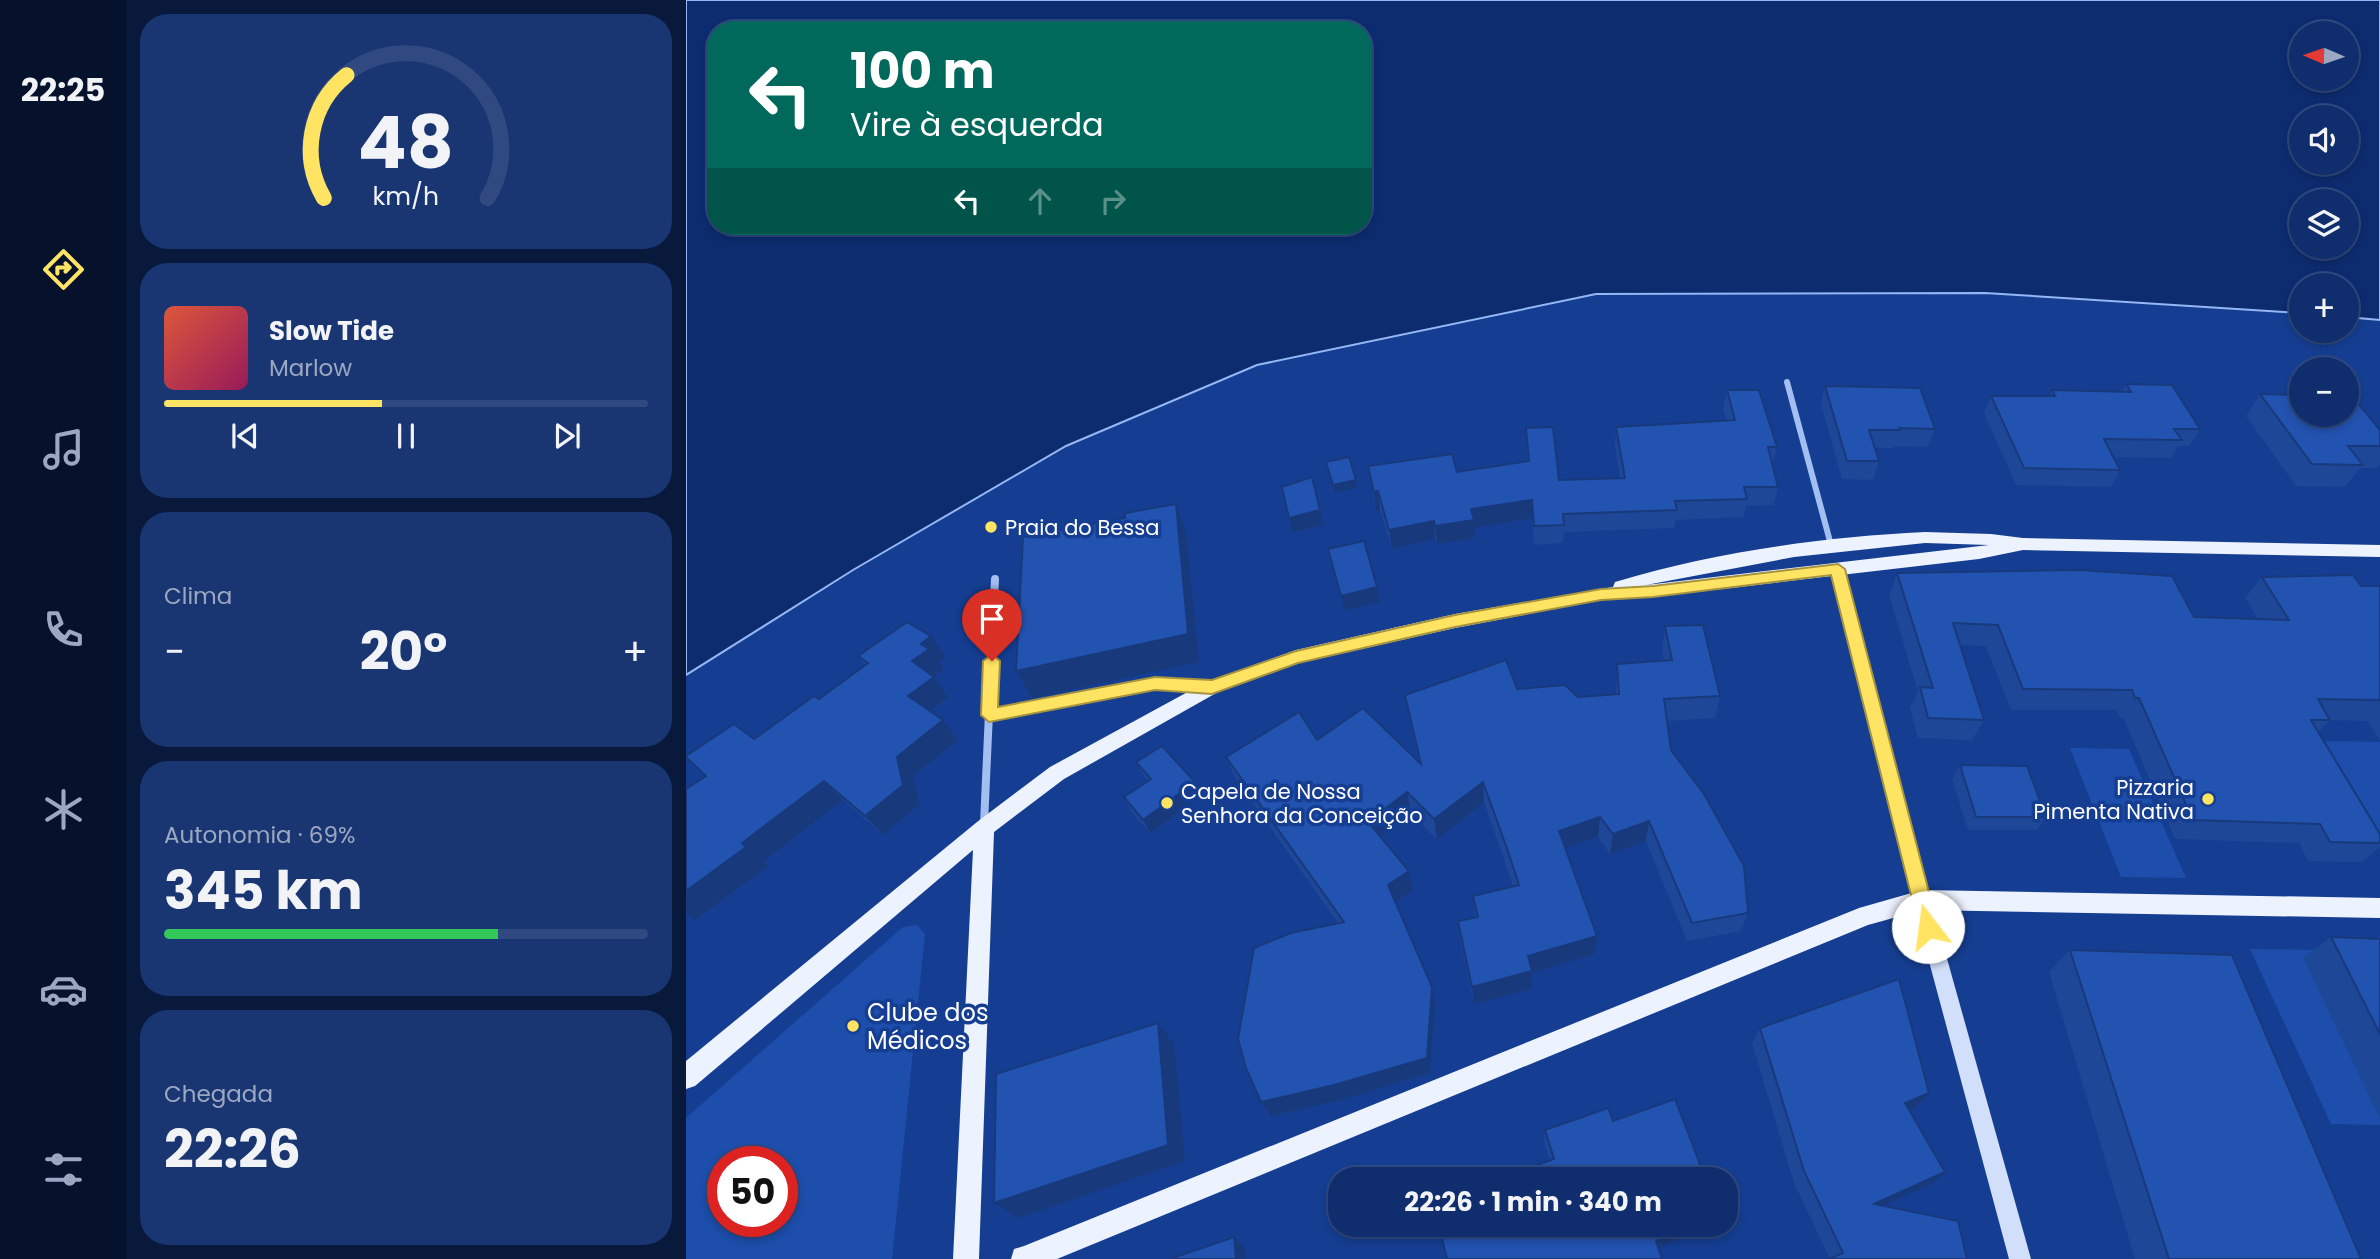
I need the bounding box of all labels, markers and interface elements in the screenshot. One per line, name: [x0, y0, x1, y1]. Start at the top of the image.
north arrow: [2289, 21, 2359, 91]
map controls: [2289, 21, 2359, 427]
text: 100 m: [850, 37, 995, 105]
icon: left: [735, 49, 826, 140]
text: 22:25: [21, 67, 105, 112]
text: 48: [358, 92, 454, 193]
text: Vire à esquerda: [850, 102, 1104, 147]
button: sound: [2289, 105, 2359, 175]
text: km/h: [373, 178, 439, 213]
icon: left: [948, 182, 986, 220]
icon: ahead: [1021, 182, 1059, 220]
icon: right: [1094, 182, 1132, 220]
button: layers: [2289, 189, 2359, 259]
icon: directions: [39, 245, 88, 294]
button: +: [2289, 273, 2359, 343]
text: Slow Tide: [269, 313, 394, 349]
text: Marlow: [269, 352, 352, 384]
button: −: [2289, 357, 2359, 427]
icon: previous: [226, 417, 264, 455]
icon: pause: [387, 417, 425, 455]
icon: next: [548, 417, 586, 455]
icon: music: [39, 425, 88, 474]
place label: Praia do Bessa: [1005, 513, 1159, 542]
marker: Praia do Bessa: [983, 519, 999, 535]
text: Clima: [164, 580, 232, 612]
pin: [962, 589, 1022, 661]
icon: arrive: [973, 600, 1011, 638]
icon: phone: [39, 605, 88, 654]
text: 20°: [360, 615, 447, 688]
text: −: [164, 625, 185, 678]
text: +: [622, 625, 648, 678]
place label: Pizzaria Pimenta Nativa: [2033, 773, 2194, 826]
place label: Capela de Nossa Senhora da Conceição: [1181, 777, 1423, 830]
icon: climate: [39, 785, 88, 834]
marker: Pizzaria Pimenta Nativa: [2200, 791, 2216, 807]
marker: Capela de Nossa Senhora da Conceição: [1159, 795, 1175, 811]
text: Autonomia · 69%: [164, 819, 355, 851]
text: 345 km: [164, 854, 363, 927]
position arrow: [1891, 890, 1965, 964]
icon: car: [39, 965, 88, 1014]
place label: Clube dos Médicos: [867, 996, 988, 1057]
marker: Clube dos Médicos: [845, 1018, 861, 1034]
text: Chegada: [164, 1078, 273, 1110]
text: 22:26: [164, 1113, 301, 1186]
icon: filters: [39, 1145, 88, 1194]
speed limit sign: 50: [707, 1146, 798, 1237]
text: 22:26 · 1 min · 340 m: [1404, 1184, 1662, 1220]

